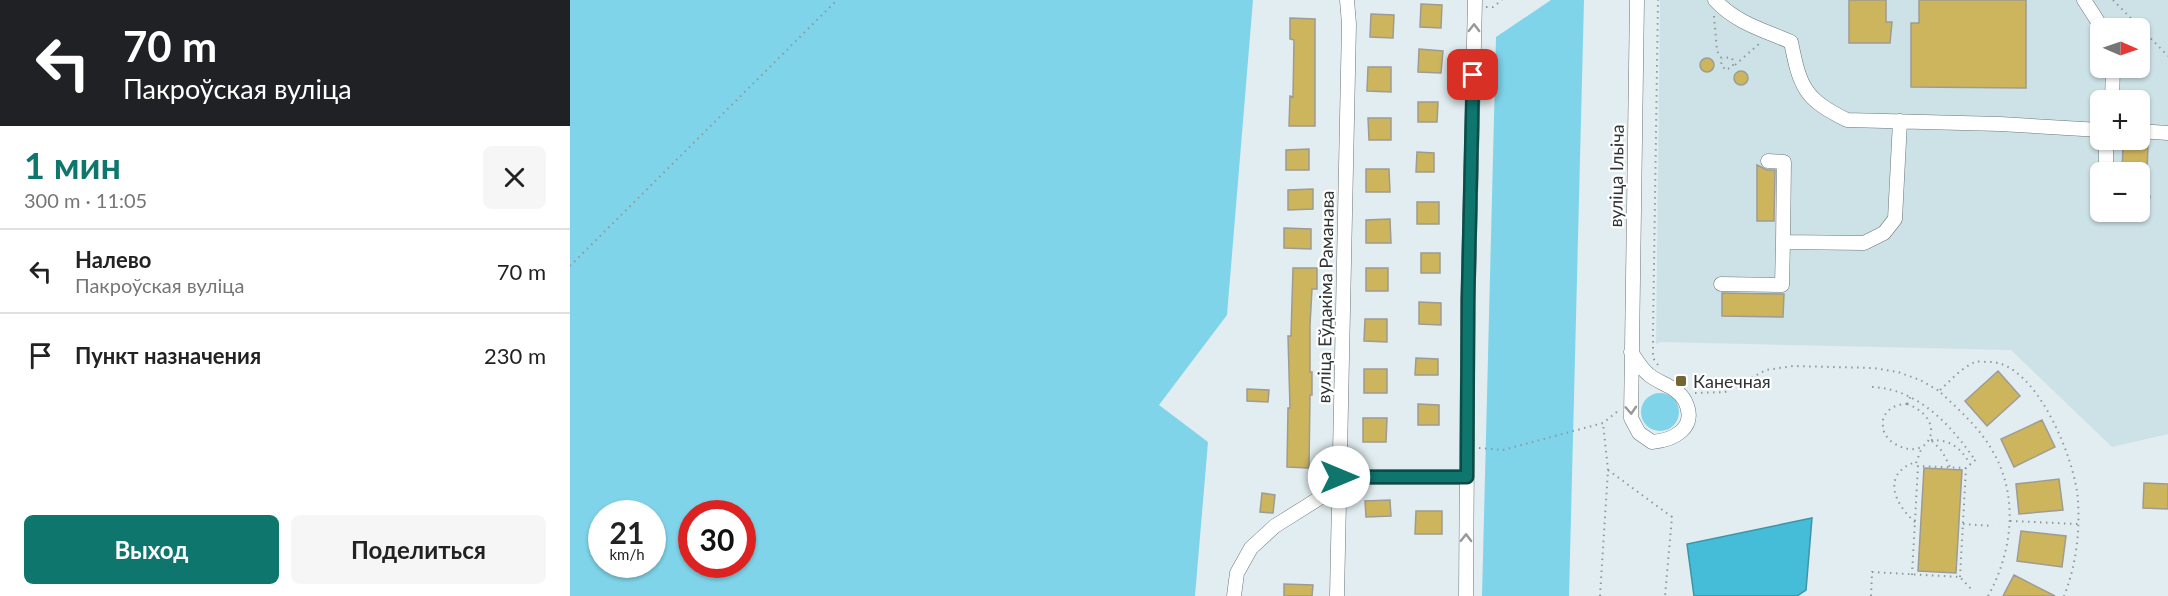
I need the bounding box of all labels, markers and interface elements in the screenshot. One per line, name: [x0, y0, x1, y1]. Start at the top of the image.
north arrow: [2090, 18, 2150, 78]
map controls: [2090, 18, 2150, 222]
text: 70 m: [123, 21, 217, 71]
one-way arrow: [1468, 23, 1481, 32]
icon: left: [24, 24, 102, 102]
pin: [1447, 49, 1498, 100]
icon: arrive: [1456, 58, 1489, 91]
text: Пакроўская вуліца: [123, 72, 352, 105]
button: +: [2090, 90, 2150, 150]
street label: вуліца Ільіча: [1604, 124, 1628, 228]
text: 1 мин: [24, 143, 121, 187]
button: close: [483, 146, 546, 209]
button: −: [2090, 162, 2150, 222]
text: 300 m · 11:05: [24, 188, 147, 212]
street label: вуліца Еўдакіма Раманава: [1312, 190, 1338, 404]
text: Налево: [75, 246, 151, 273]
icon: left: [24, 255, 57, 288]
text: 70 m: [497, 258, 546, 285]
text: Пакроўская вуліца: [75, 273, 244, 297]
icon: arrive: [24, 339, 57, 372]
text: Пункт назначения: [75, 342, 261, 369]
text: 230 m: [484, 342, 546, 369]
place label: Канечная: [1693, 370, 1771, 392]
marker: Канечная: [1674, 374, 1688, 388]
one-way arrow: [1625, 406, 1638, 415]
position arrow: [1307, 445, 1371, 509]
speed limit sign: 30: [678, 500, 756, 578]
text: 21: [610, 514, 644, 550]
button: Выход: [24, 515, 279, 584]
button: Поделиться: [291, 515, 546, 584]
one-way arrow: [1460, 533, 1472, 542]
text: km/h: [609, 545, 645, 563]

